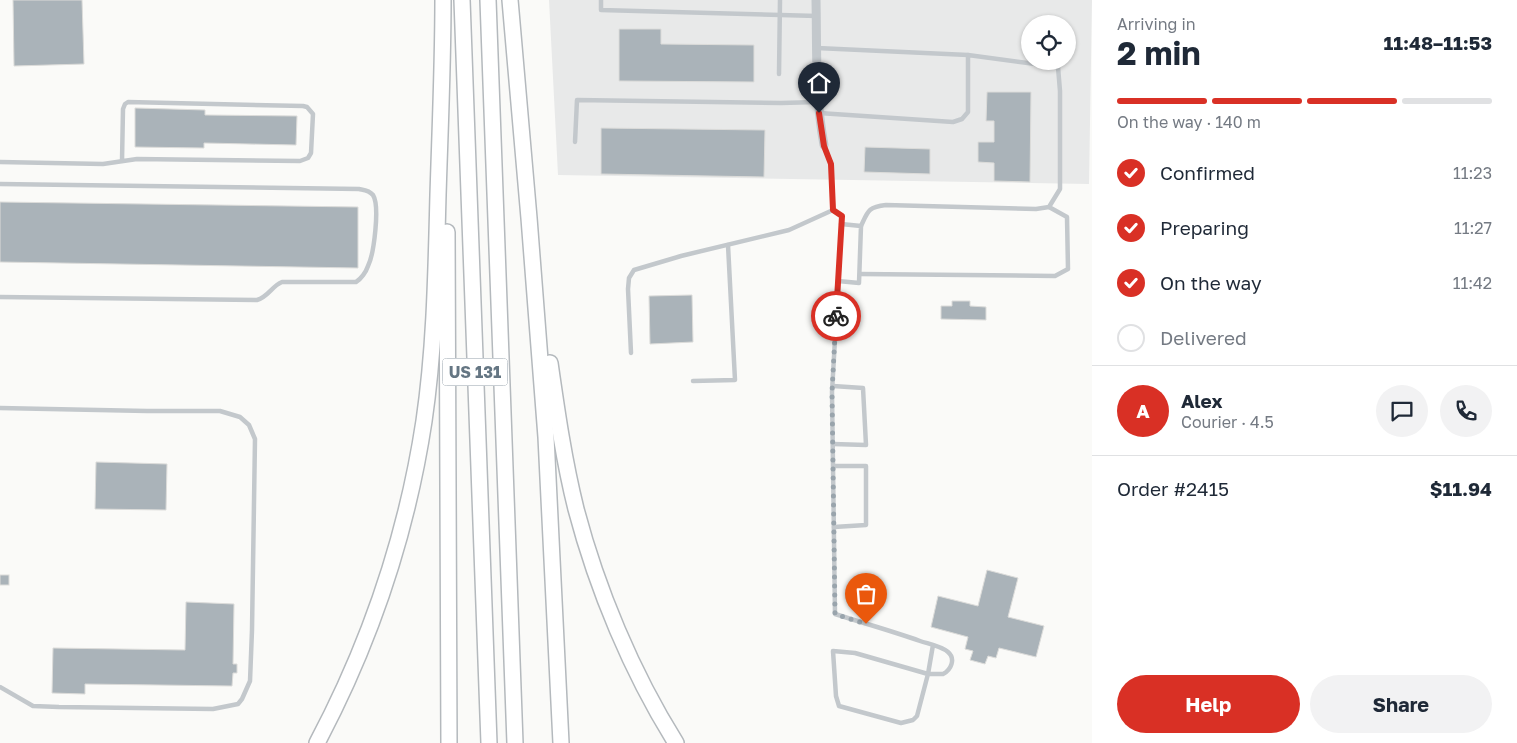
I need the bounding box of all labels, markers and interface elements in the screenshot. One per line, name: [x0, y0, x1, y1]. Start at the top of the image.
text: Arriving in: [1117, 14, 1196, 34]
map controls: [1021, 15, 1076, 70]
button: locate: [1021, 15, 1076, 70]
text: 11:48–11:53: [1383, 31, 1492, 54]
text: 2 min: [1117, 34, 1201, 72]
pin: [798, 62, 840, 113]
icon: home: [805, 69, 833, 97]
text: On the way · 140 m: [1117, 112, 1261, 132]
icon: check: [1117, 159, 1145, 187]
text: Confirmed: [1160, 161, 1255, 184]
text: 11:23: [1453, 163, 1492, 183]
icon: check: [1117, 214, 1145, 242]
text: Preparing: [1160, 216, 1249, 239]
text: 11:27: [1454, 218, 1492, 238]
icon: check: [1117, 269, 1145, 297]
text: On the way: [1160, 271, 1262, 294]
text: 11:42: [1453, 273, 1492, 293]
courier: [811, 291, 861, 341]
icon: bike: [822, 302, 850, 330]
text: Delivered: [1160, 326, 1247, 349]
road number: US 131: [442, 358, 508, 386]
button: chat: [1376, 385, 1428, 437]
button: phone: [1440, 385, 1492, 437]
text: Alex: [1181, 389, 1222, 412]
text: A: [1136, 399, 1150, 422]
text: Courier · 4.5: [1181, 412, 1274, 432]
text: Order #2415: [1117, 477, 1229, 500]
text: $11.94: [1430, 477, 1492, 500]
pin: [845, 573, 887, 624]
icon: bag: [852, 580, 880, 608]
button: Help: [1117, 675, 1300, 733]
button: Share: [1310, 675, 1492, 733]

